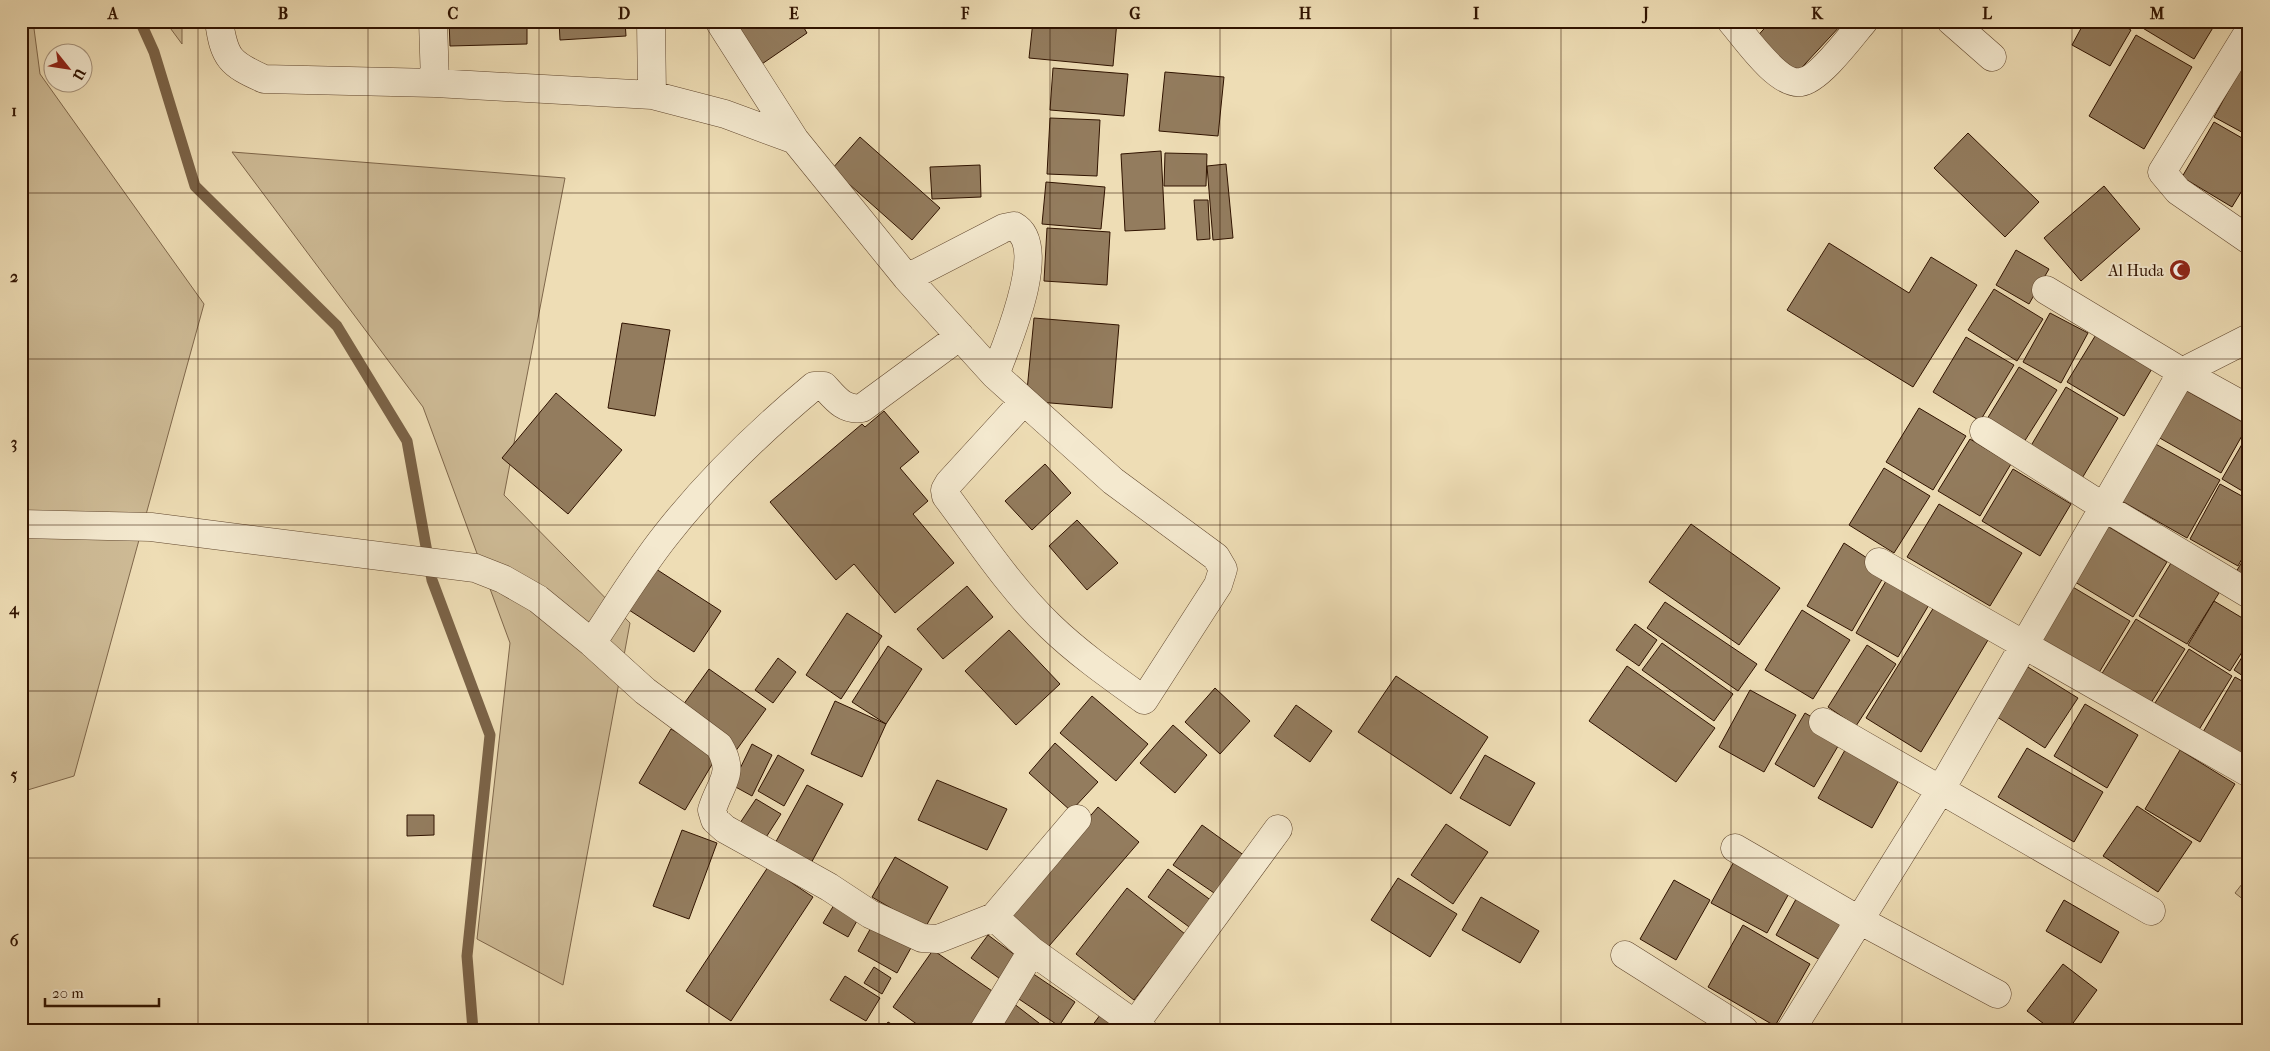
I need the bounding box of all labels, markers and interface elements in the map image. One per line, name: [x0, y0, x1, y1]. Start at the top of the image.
text: A: [107, 4, 119, 23]
text: B: [278, 4, 288, 23]
text: C: [448, 4, 459, 23]
text: D: [618, 4, 630, 23]
text: E: [789, 4, 799, 23]
text: F: [960, 4, 970, 23]
text: G: [1129, 4, 1141, 23]
text: H: [1299, 4, 1312, 23]
text: I: [1473, 4, 1480, 23]
text: J: [1641, 4, 1649, 24]
text: K: [1811, 4, 1824, 23]
text: L: [1982, 4, 1992, 23]
text: M: [2149, 4, 2165, 23]
north arrow: [42, 42, 92, 92]
text: U: [69, 64, 89, 83]
text: 1: [11, 101, 17, 120]
mosque icon: Al Huda: [2168, 258, 2192, 282]
place label: Al Huda: [2107, 261, 2165, 280]
text: 2: [10, 267, 18, 286]
text: 3: [11, 433, 17, 453]
text: 4: [8, 599, 20, 619]
text: 5: [11, 765, 18, 784]
text: 6: [10, 931, 19, 950]
scale bar: [45, 976, 159, 1008]
text: 20 m: [52, 984, 84, 1002]

